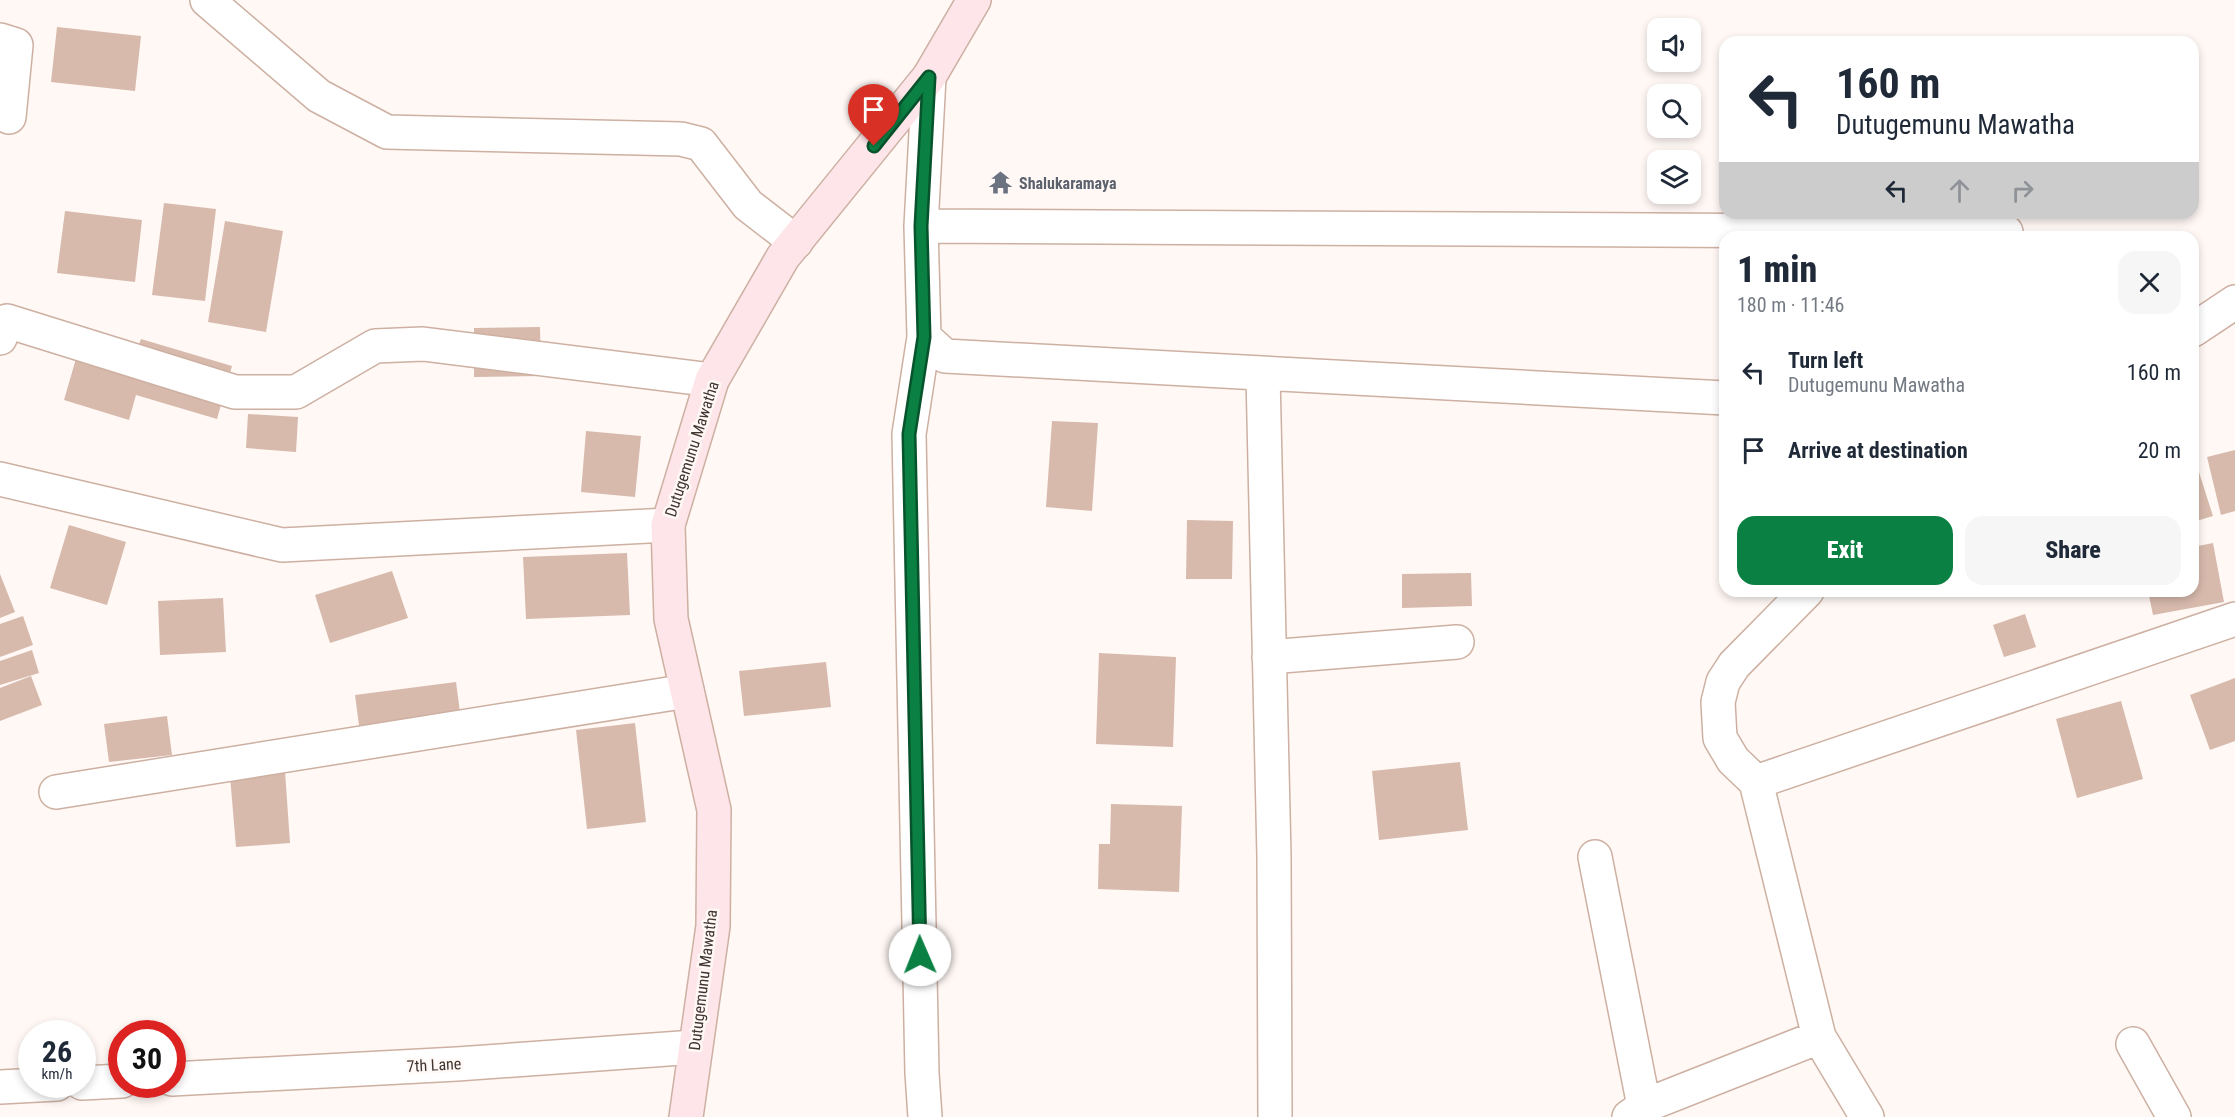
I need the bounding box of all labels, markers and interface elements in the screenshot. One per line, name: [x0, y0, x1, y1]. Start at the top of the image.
map controls: [1647, 18, 1701, 204]
button: sound: [1647, 18, 1701, 72]
text: 160 m: [1836, 59, 1941, 108]
icon: left: [1737, 60, 1815, 138]
pin: [848, 84, 899, 146]
button: search: [1647, 84, 1701, 138]
icon: arrive: [857, 93, 890, 126]
text: Dutugemunu Mawatha: [1836, 109, 2075, 141]
button: layers: [1647, 150, 1701, 204]
temple icon: Shalukaramaya: [988, 170, 1014, 196]
place label: Shalukaramaya: [1019, 174, 1117, 193]
icon: left: [1880, 174, 1913, 207]
icon: ahead: [1943, 174, 1976, 207]
icon: right: [2006, 174, 2039, 207]
text: 1 min: [1737, 249, 1817, 291]
button: close: [2118, 251, 2181, 314]
text: 180 m · 11:46: [1737, 293, 1844, 317]
text: Turn left: [1788, 348, 1863, 373]
icon: left: [1737, 356, 1770, 389]
text: 160 m: [2127, 360, 2181, 385]
text: Dutugemunu Mawatha: [1788, 373, 1965, 397]
street label: Dutugemunu Mawatha: [661, 379, 723, 519]
icon: arrive: [1737, 434, 1770, 467]
text: Arrive at destination: [1788, 438, 1968, 463]
text: 20 m: [2138, 438, 2181, 463]
button: Exit: [1737, 516, 1953, 585]
button: Share: [1965, 516, 2181, 585]
street label: Dutugemunu Mawatha: [685, 909, 721, 1051]
position arrow: [888, 923, 952, 987]
speed limit sign: 30: [108, 1020, 186, 1098]
text: 26: [42, 1034, 72, 1069]
street label: 7th Lane: [406, 1054, 462, 1076]
text: km/h: [42, 1065, 72, 1083]

